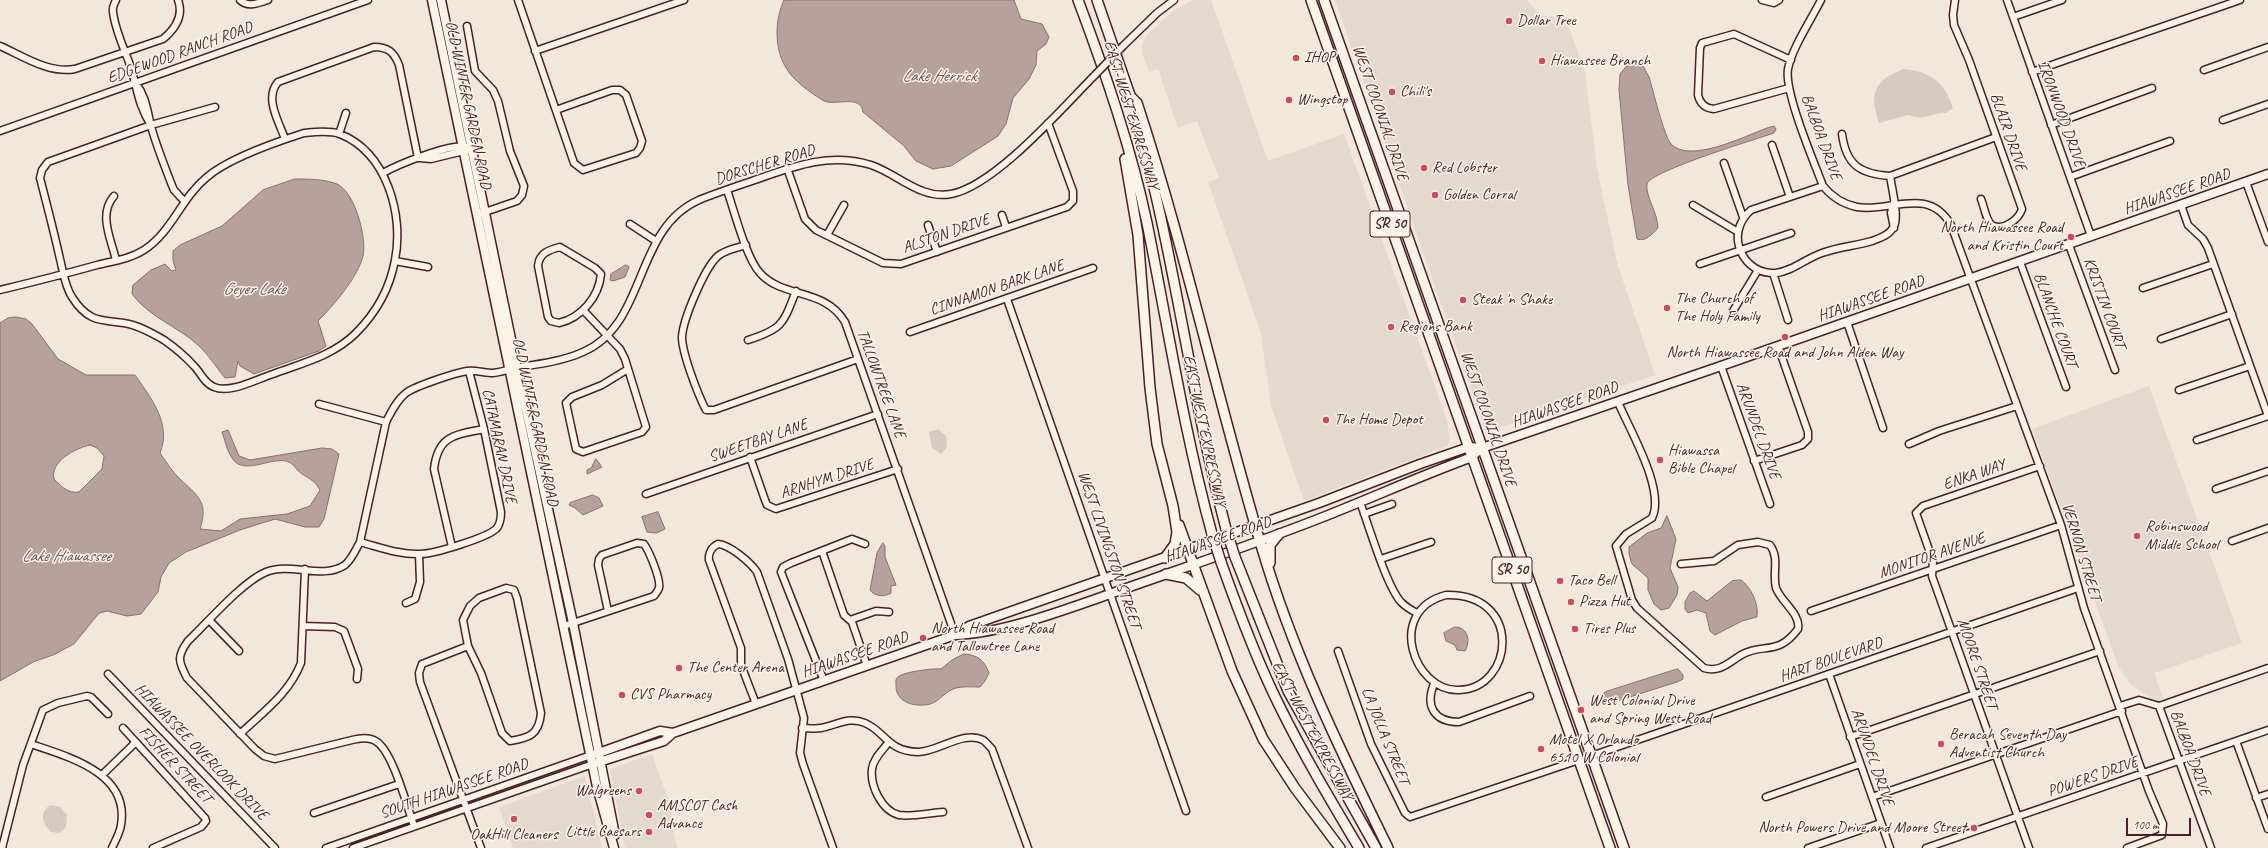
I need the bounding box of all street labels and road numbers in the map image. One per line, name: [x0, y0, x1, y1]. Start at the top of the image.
street label: EDGEWOOD RANCH ROAD: [105, 18, 255, 88]
street label: OLD WINTER GARDEN ROAD: [441, 19, 495, 191]
street label: EAST-WEST EXPRESSWAY: [1099, 38, 1163, 192]
street label: WEST COLONIAL DRIVE: [1348, 43, 1412, 183]
street label: IRONWOOD DRIVE: [2033, 58, 2089, 170]
street label: BLAIR DRIVE: [1986, 90, 2030, 174]
street label: BALBOA DRIVE: [1797, 92, 1845, 182]
street label: DORSCHER ROAD: [713, 141, 817, 189]
street label: HIAWASSEE ROAD: [2121, 165, 2233, 219]
street label: ALSTON DRIVE: [900, 210, 992, 258]
road number: SR 50: [1370, 211, 1410, 237]
street label: KRISTIN COURT: [2079, 255, 2129, 351]
street label: CINNAMON BARK LANE: [927, 256, 1067, 320]
street label: BLANCHE COURT: [2029, 270, 2081, 370]
street label: HIAWASSEE ROAD: [1815, 272, 1927, 326]
street label: TALLOWTREE LANE: [852, 327, 910, 441]
street label: OLD WINTER GARDEN ROAD: [508, 336, 562, 508]
street label: WEST COLONIAL DRIVE: [1456, 349, 1520, 489]
street label: EAST-WEST EXPRESSWAY: [1179, 353, 1229, 509]
street label: HIAWASSEE ROAD: [1509, 378, 1621, 432]
street label: ARUNDEL DRIVE: [1732, 380, 1784, 482]
street label: CATAMARAN DRIVE: [477, 387, 521, 505]
street label: SWEETBAY LANE: [706, 415, 810, 467]
street label: ARNHYM DRIVE: [778, 455, 876, 503]
street label: ENKA WAY: [1940, 455, 2008, 495]
street label: WEST LIVINGSTON STREET: [1073, 469, 1145, 631]
street label: VERNON STREET: [2057, 501, 2105, 603]
street label: HIAWASSEE ROAD: [1162, 513, 1274, 567]
street label: MONITOR AVENUE: [1876, 529, 1988, 583]
road number: SR 50: [1492, 557, 1532, 583]
street label: MOORE STREET: [1952, 616, 2002, 712]
street label: HIAWASSEE ROAD: [799, 628, 911, 682]
street label: HART BOULEVARD: [1777, 633, 1885, 687]
street label: EAST-WEST EXPRESSWAY: [1267, 658, 1357, 804]
street label: HIAWASSEE OVERLOOK DRIVE: [130, 679, 272, 825]
street label: LA JOLLA STREET: [1357, 685, 1413, 787]
street label: ARUNDEL DRIVE: [1846, 706, 1898, 808]
street label: BALBOA DRIVE: [2166, 708, 2214, 798]
street label: FISHER STREET: [134, 722, 216, 808]
street label: POWERS DRIVE: [2045, 753, 2141, 801]
street label: SOUTH HIAWASSEE ROAD: [377, 755, 531, 823]

